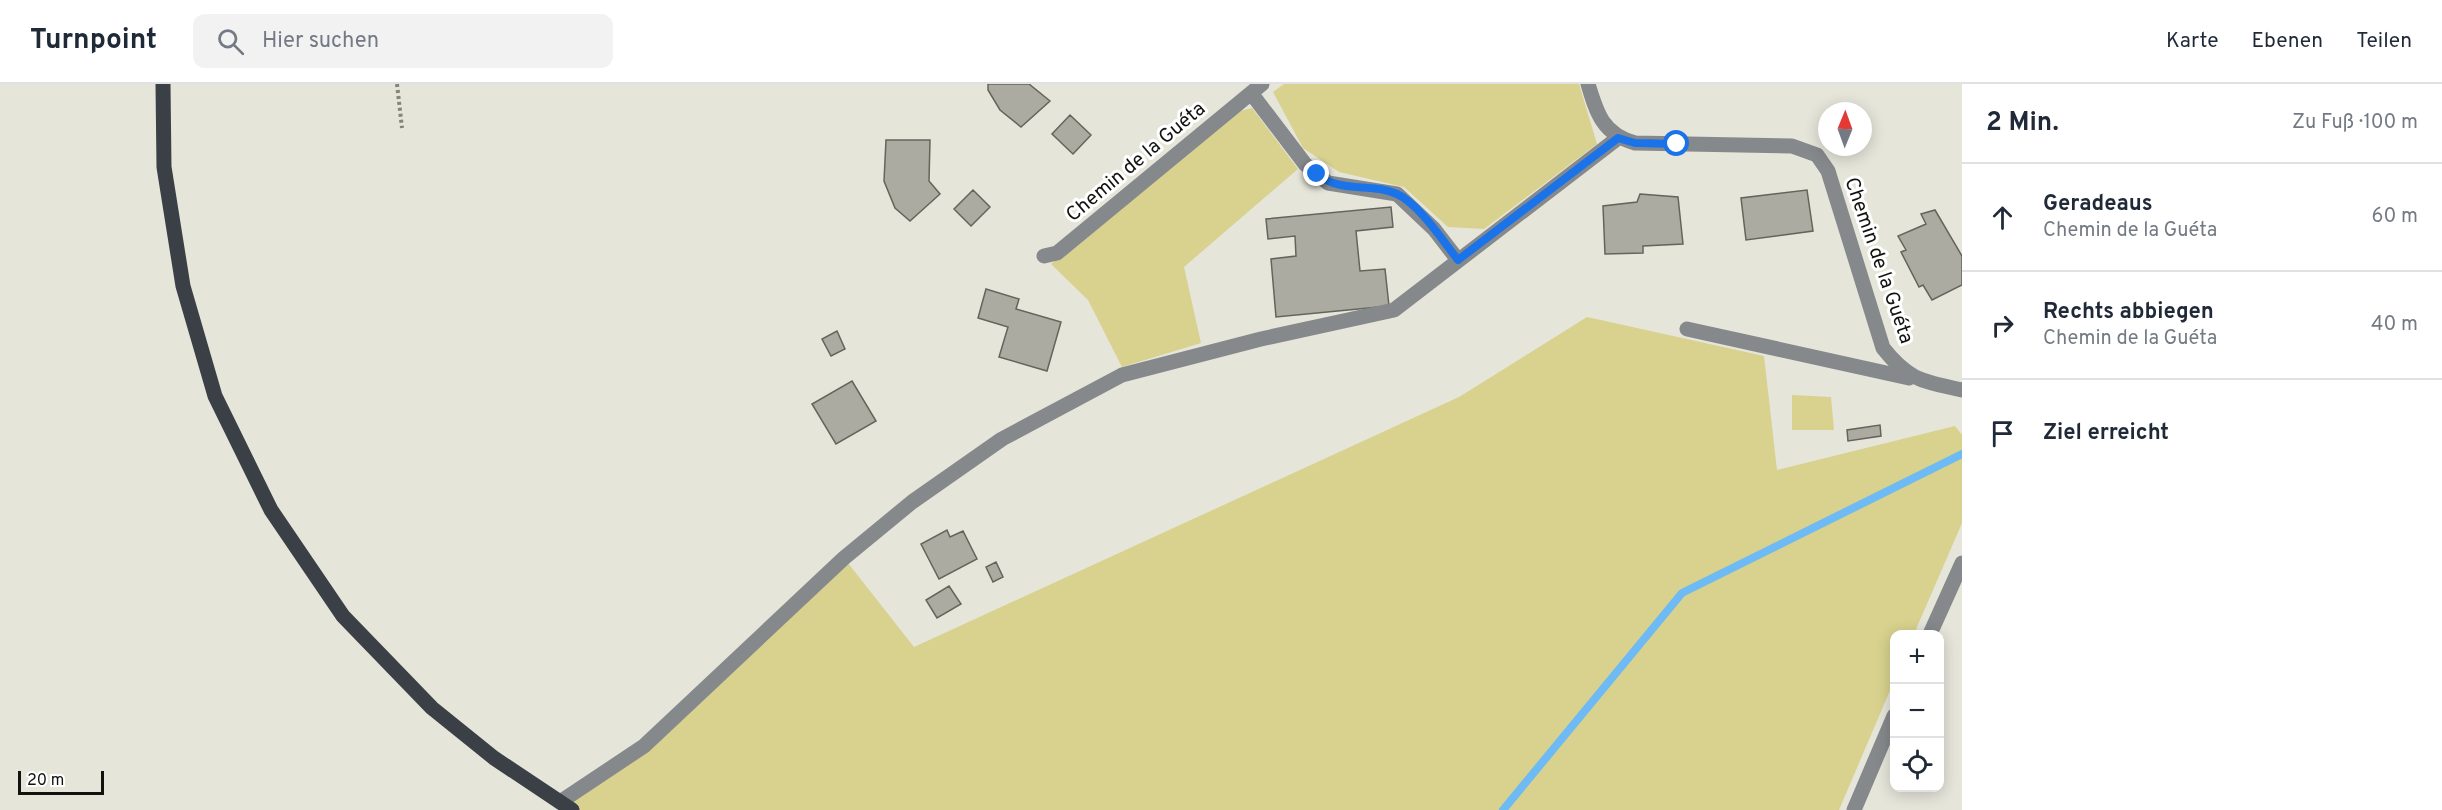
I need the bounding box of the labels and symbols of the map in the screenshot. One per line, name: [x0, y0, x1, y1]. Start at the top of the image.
street label: Chemin de la Guéta: [1061, 97, 1211, 228]
north arrow: [1818, 102, 1872, 156]
route start: [1663, 130, 1689, 156]
route end: [1303, 160, 1329, 186]
street label: Chemin de la Guéta: [1837, 174, 1919, 347]
scale bar: [18, 768, 104, 796]

